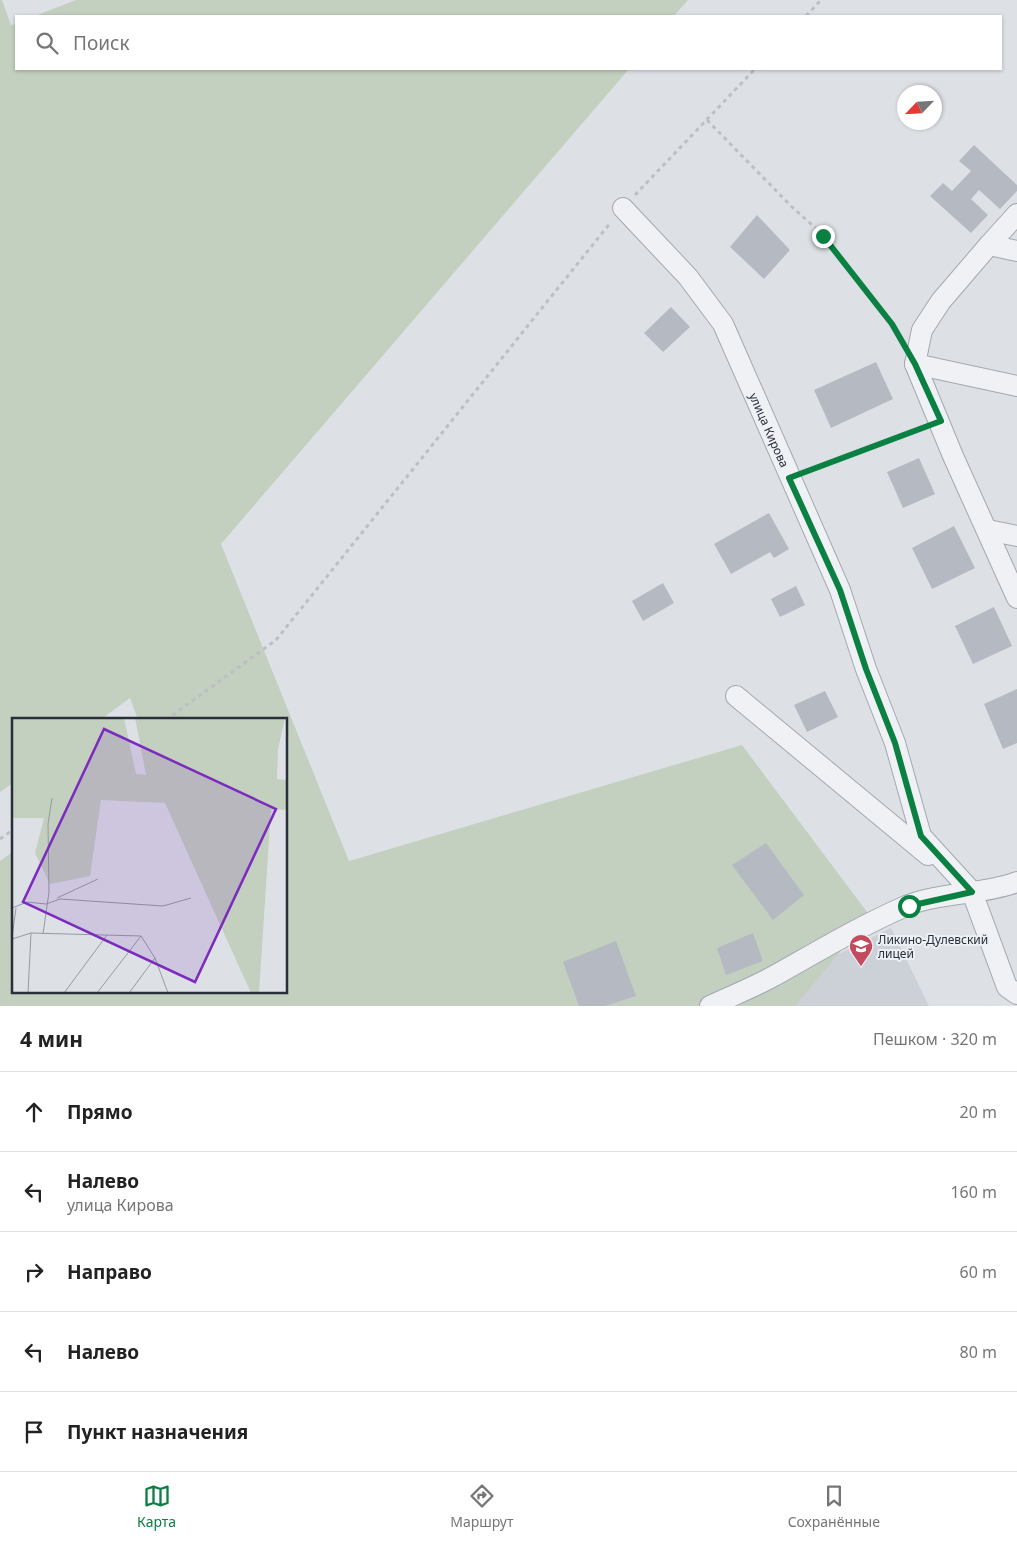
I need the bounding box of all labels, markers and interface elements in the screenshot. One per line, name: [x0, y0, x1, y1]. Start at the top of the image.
search box: [15, 15, 1002, 70]
icon: search: [33, 29, 61, 57]
text: Поиск: [73, 30, 129, 56]
north arrow: [897, 85, 942, 130]
route end: [812, 225, 835, 248]
street label: улица Кирова: [746, 390, 793, 470]
inset map: [12, 718, 288, 994]
route start: [898, 895, 921, 918]
place label: Ликино-Дулевский лицей: [878, 931, 988, 962]
school or university icon: Ликино-Дулевский лицей: [848, 933, 874, 967]
text: 4 мин: [20, 1025, 83, 1053]
text: Пешком · 320 m: [873, 1028, 997, 1050]
icon: ahead: [20, 1098, 48, 1126]
text: Прямо: [67, 1099, 133, 1125]
text: 20 m: [960, 1101, 997, 1123]
text: Налево: [67, 1168, 139, 1194]
icon: left: [20, 1178, 48, 1206]
text: 160 m: [950, 1181, 997, 1203]
text: улица Кирова: [67, 1194, 174, 1216]
icon: right: [20, 1258, 48, 1286]
text: Направо: [67, 1259, 152, 1285]
text: 60 m: [960, 1261, 997, 1283]
icon: left: [20, 1338, 48, 1366]
text: Налево: [67, 1339, 139, 1365]
text: 80 m: [960, 1341, 997, 1363]
icon: arrive: [20, 1418, 48, 1446]
text: Пункт назначения: [67, 1419, 248, 1445]
tab: Карта: [137, 1482, 176, 1531]
tab: Маршрут: [450, 1482, 514, 1531]
tab: Сохранённые: [788, 1482, 880, 1531]

